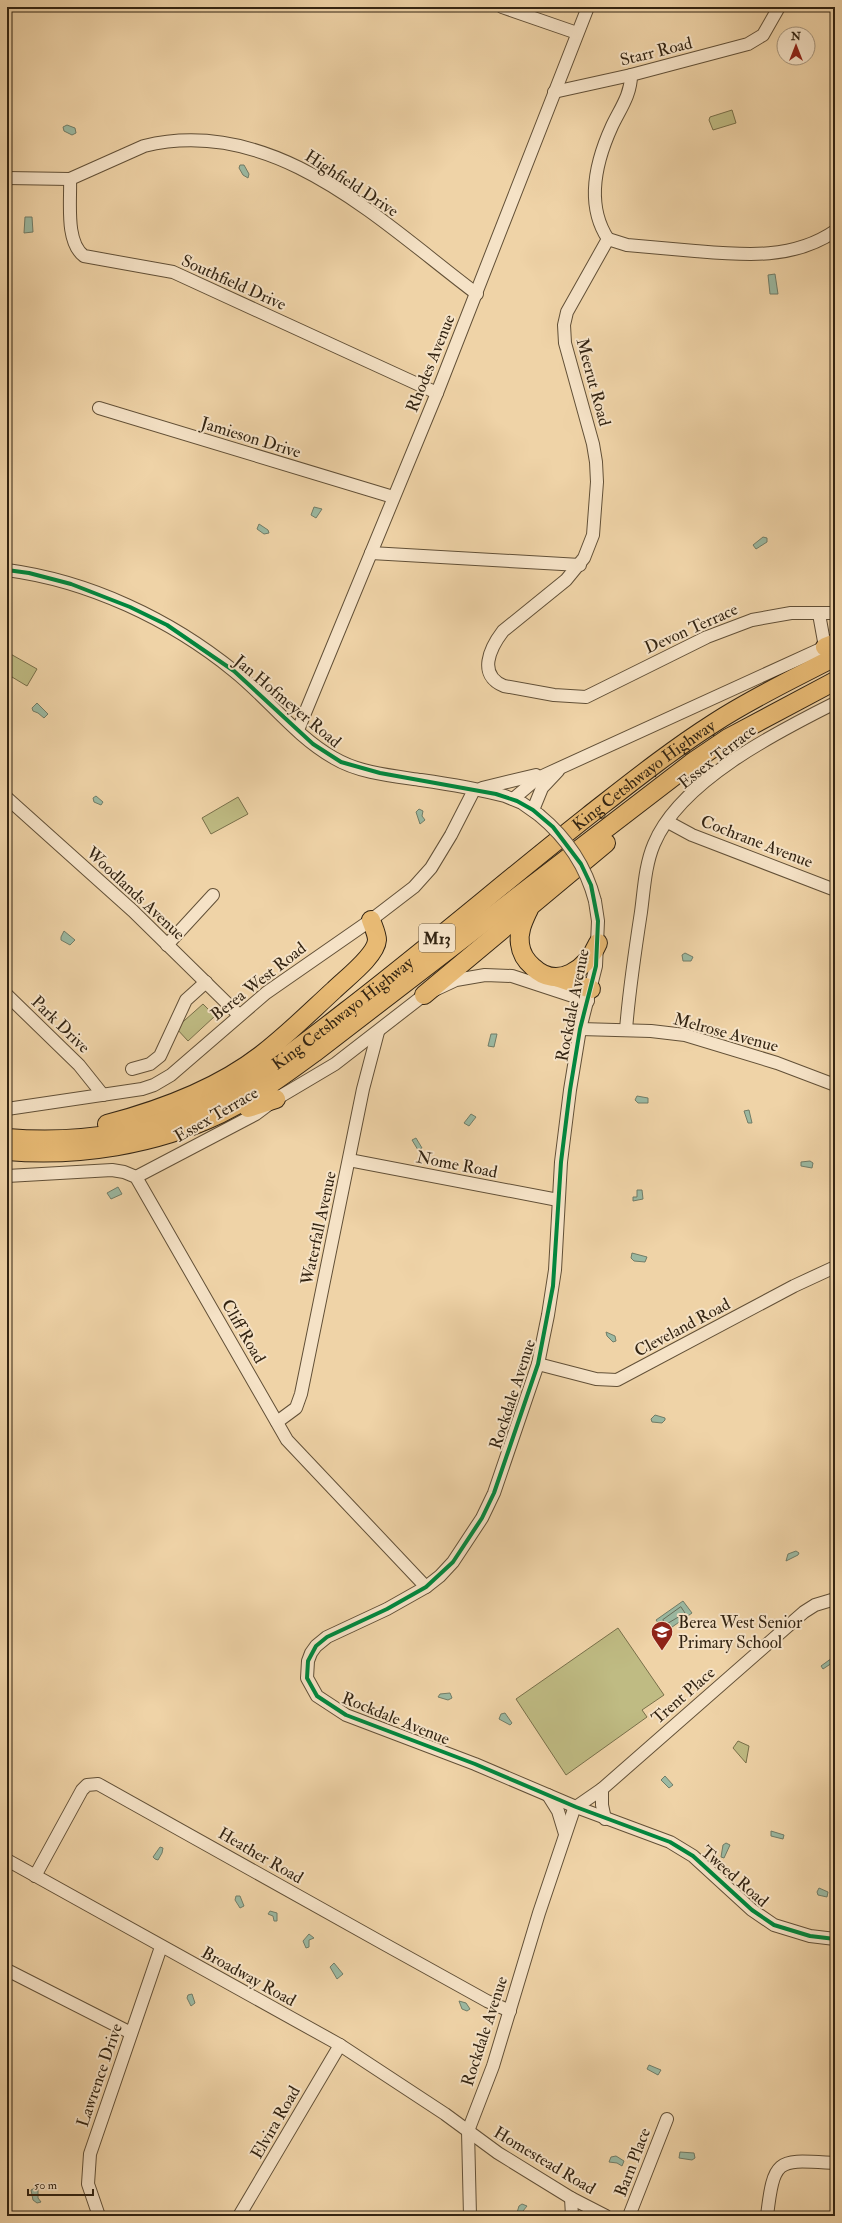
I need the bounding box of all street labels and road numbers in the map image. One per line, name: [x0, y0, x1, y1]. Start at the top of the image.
street label: Starr Road: [618, 32, 695, 71]
street label: Highfield Drive: [301, 145, 402, 221]
street label: Southfield Drive: [178, 250, 289, 315]
street label: Rhodes Avenue: [401, 311, 460, 415]
street label: Meerut Road: [572, 336, 615, 429]
street label: Jamieson Drive: [197, 412, 303, 464]
street label: Devon Terrace: [641, 599, 741, 658]
street label: Jan Hofmeyer Road: [228, 650, 346, 753]
street label: King Cetshwayo Highway: [568, 715, 720, 836]
street label: Essex Terrace: [674, 719, 761, 793]
street label: Cochrane Avenue: [698, 810, 816, 872]
street label: Woodlands Avenue: [81, 842, 189, 945]
road number: M13: [419, 924, 455, 952]
street label: Berea West Road: [206, 937, 311, 1025]
street label: Rockdale Avenue: [551, 947, 594, 1063]
street label: King Cetshwayo Highway: [268, 952, 419, 1075]
street label: Park Drive: [27, 991, 94, 1057]
street label: Melrose Avenue: [671, 1008, 781, 1057]
street label: Essex Terrace: [171, 1082, 262, 1147]
street label: Nome Road: [414, 1146, 500, 1183]
street label: Waterfall Avenue: [296, 1169, 341, 1288]
street label: Cleveland Road: [631, 1293, 734, 1362]
street label: Cliff Road: [217, 1296, 271, 1367]
street label: Rockdale Avenue: [485, 1336, 540, 1452]
street label: Trent Place: [647, 1662, 719, 1729]
street label: Rockdale Avenue: [339, 1687, 453, 1750]
street label: Heather Road: [214, 1823, 308, 1889]
street label: Tweed Road: [697, 1841, 773, 1912]
street label: Broadway Road: [197, 1942, 300, 2012]
street label: Rockdale Avenue: [457, 1973, 512, 2089]
street label: Lawrence Drive: [72, 2021, 127, 2130]
street label: Elvira Road: [246, 2081, 305, 2162]
street label: Homestead Road: [490, 2122, 600, 2199]
street label: Barn Place: [610, 2125, 655, 2200]

